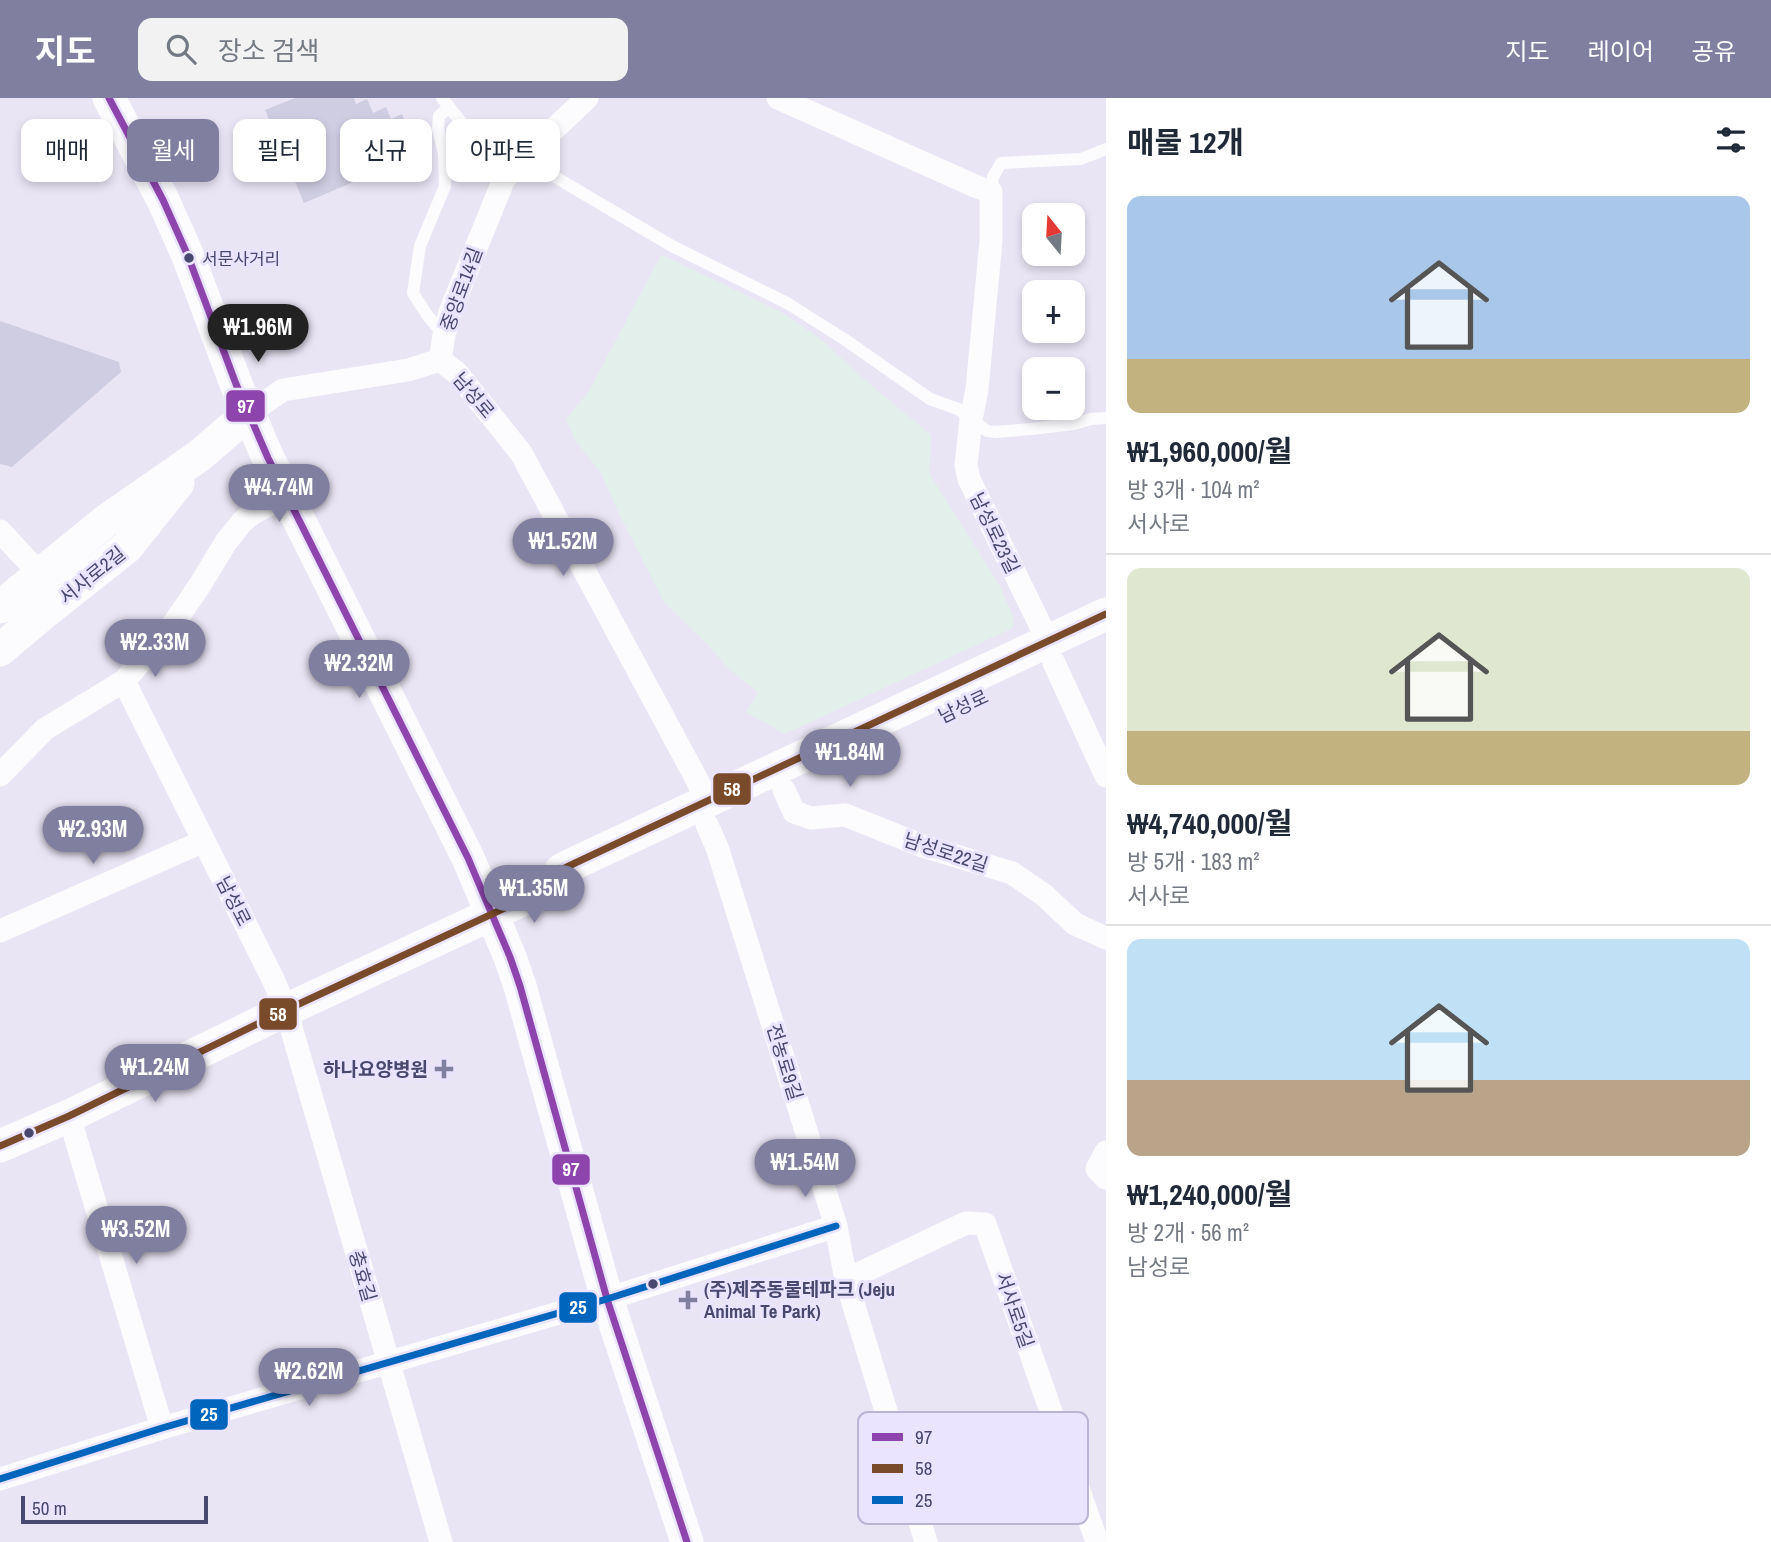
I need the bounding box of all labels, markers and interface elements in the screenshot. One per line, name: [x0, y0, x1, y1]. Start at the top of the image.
search box: [138, 18, 628, 81]
text: 지도: [35, 29, 96, 73]
icon: search: [162, 30, 200, 68]
text: 장소 검색: [218, 33, 319, 68]
text: 지도: [1505, 35, 1550, 67]
text: 레이어: [1588, 35, 1654, 67]
text: 공유: [1692, 35, 1736, 67]
chip: 매매: [21, 119, 113, 182]
chip: 월세: [127, 119, 219, 182]
chip: 필터: [233, 119, 326, 182]
chip: 신규: [340, 119, 432, 182]
chip: 아파트: [446, 119, 560, 182]
icon: filters: [1712, 121, 1750, 159]
text: 매물 12개: [1127, 122, 1244, 162]
north arrow: [1022, 203, 1085, 266]
map controls: [1022, 203, 1085, 420]
icon: home: [1376, 242, 1502, 368]
street label: 중앙로14길: [434, 244, 488, 334]
place label: 서문사거리: [202, 247, 280, 270]
marker: 서문사거리: [182, 251, 196, 265]
button: +: [1022, 280, 1085, 343]
pin: ₩1.96M: [201, 304, 315, 364]
text: ₩1.96M: [224, 311, 292, 342]
button: −: [1022, 357, 1085, 420]
street label: 남성로: [447, 367, 501, 423]
line badge: 97: [225, 389, 266, 423]
text: 97: [237, 393, 255, 419]
text: ₩1,960,000/월: [1127, 431, 1292, 471]
pin: ₩4.74M: [222, 464, 336, 524]
text: ₩4.74M: [245, 471, 313, 502]
text: 방 3개 · 104 m²: [1127, 474, 1259, 505]
street label: 남성로23길: [964, 488, 1026, 578]
text: 서사로: [1127, 508, 1190, 539]
pin: ₩1.52M: [506, 518, 620, 578]
text: ₩1.52M: [529, 525, 597, 556]
street label: 서사로2길: [53, 540, 131, 610]
icon: home: [1376, 614, 1502, 740]
pin: ₩2.33M: [98, 620, 212, 679]
text: ₩2.33M: [121, 626, 189, 657]
pin: ₩2.32M: [302, 640, 416, 700]
text: ₩2.32M: [325, 647, 393, 678]
street label: 남성로: [934, 683, 992, 729]
pin: ₩1.84M: [793, 730, 907, 789]
text: ₩1.84M: [816, 736, 884, 767]
line badge: 58: [712, 772, 752, 806]
text: 58: [723, 776, 741, 802]
text: ₩4,740,000/월: [1127, 803, 1292, 843]
pin: ₩2.93M: [36, 806, 150, 866]
text: ₩2.93M: [59, 813, 127, 844]
street label: 남성로22길: [900, 826, 992, 878]
text: 방 5개 · 183 m²: [1127, 846, 1259, 877]
pin: ₩1.35M: [477, 866, 591, 925]
street label: 남성로: [211, 872, 257, 930]
text: ₩1.35M: [500, 872, 568, 903]
text: 서사로: [1127, 880, 1190, 911]
icon: home: [1376, 985, 1502, 1111]
line badge: 58: [258, 997, 298, 1031]
text: 58: [269, 1001, 287, 1027]
street label: 전농로9길: [761, 1021, 809, 1103]
pin: ₩1.24M: [98, 1044, 212, 1104]
text: ₩1.24M: [121, 1051, 189, 1082]
place label: 하나요양병원: [323, 1056, 428, 1082]
marker: 하나요양병원: [434, 1059, 454, 1079]
unlabelled marker: [22, 1126, 36, 1140]
pin: ₩1.54M: [748, 1140, 862, 1199]
text: ₩1.54M: [771, 1146, 839, 1177]
line badge: 97: [551, 1153, 591, 1186]
text: 97: [562, 1156, 580, 1182]
text: ₩1,240,000/월: [1127, 1174, 1292, 1214]
pin: ₩3.52M: [79, 1206, 193, 1266]
text: ₩3.52M: [102, 1213, 170, 1244]
text: 방 2개 · 56 m²: [1127, 1217, 1249, 1248]
street label: 충효길: [343, 1247, 383, 1305]
text: 남성로: [1127, 1251, 1190, 1282]
street label: 서사로5길: [990, 1269, 1040, 1351]
place label: (주)제주동물테파크 (Jeju Animal Te Park): [704, 1276, 895, 1324]
unlabelled marker: [646, 1277, 660, 1291]
marker: (주)제주동물테파크 (Jeju Animal Te Park): [678, 1290, 698, 1310]
line badge: 25: [558, 1291, 598, 1324]
text: 25: [569, 1294, 587, 1320]
pin: ₩2.62M: [252, 1348, 366, 1408]
text: ₩2.62M: [275, 1355, 343, 1386]
line badge: 25: [189, 1398, 229, 1431]
text: 25: [200, 1401, 218, 1427]
legend: [858, 1412, 1088, 1524]
text: 97: [915, 1424, 933, 1450]
text: 58: [915, 1455, 932, 1481]
text: 25: [915, 1487, 933, 1513]
scale bar: [21, 1493, 208, 1525]
text: 50 m: [32, 1495, 67, 1521]

